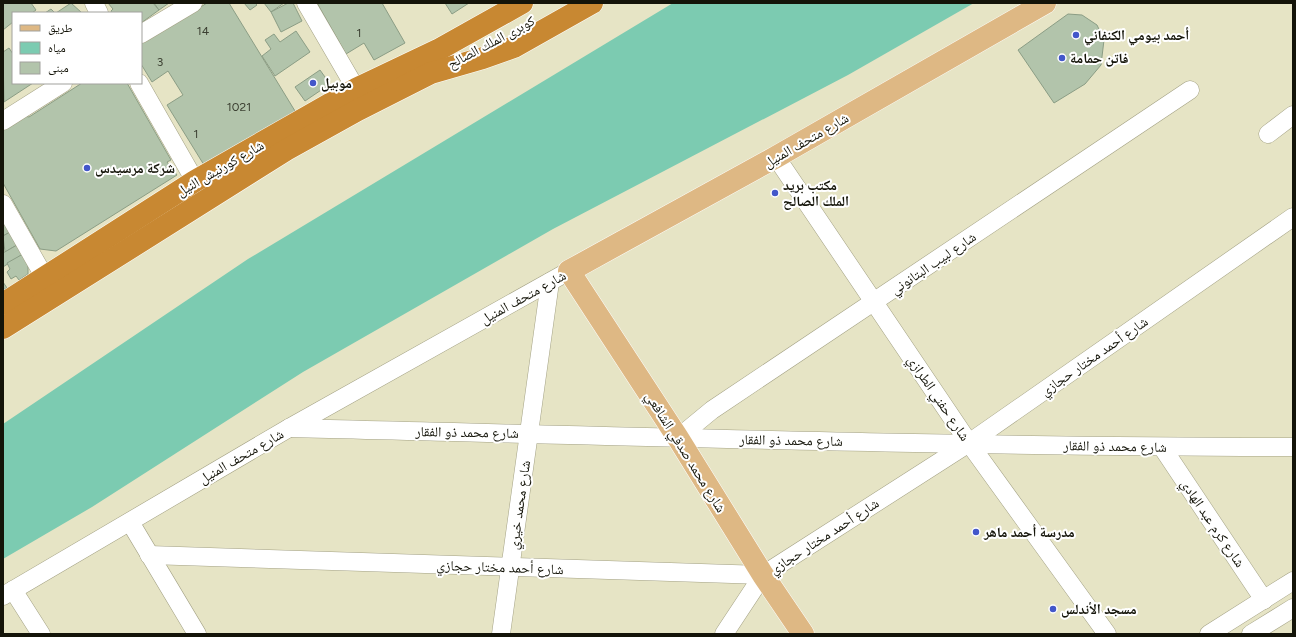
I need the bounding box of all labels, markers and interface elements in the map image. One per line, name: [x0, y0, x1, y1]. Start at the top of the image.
legend: [12, 12, 142, 84]
street label: كوبرى الملك الصالح: [445, 12, 538, 73]
text: طريق: [48, 21, 73, 35]
house number: 14: [197, 24, 210, 38]
house number: 1: [357, 26, 361, 40]
place label: أحمد بيومي الكنفاني: [1084, 27, 1189, 46]
marker: أحمد بيومي الكنفاني: [1071, 30, 1081, 40]
text: مياه: [48, 41, 66, 55]
place label: فاتن حمامة: [1070, 50, 1129, 67]
marker: فاتن حمامة: [1057, 53, 1067, 63]
house number: 3: [157, 55, 163, 69]
text: مبنى: [48, 61, 69, 75]
place label: موبيل: [321, 75, 352, 92]
marker: موبيل: [308, 78, 318, 88]
house number: 1021: [227, 100, 251, 114]
street label: شارع متحف المنيل: [761, 109, 852, 172]
house number: 1: [194, 127, 198, 141]
street label: شارع كورنيش النيل: [174, 137, 267, 201]
place label: شركة مرسيدس: [95, 160, 175, 177]
marker: شركة مرسيدس: [82, 163, 92, 173]
place label: مكتب بريد الملك الصالح: [783, 177, 849, 210]
marker: مكتب بريد الملك الصالح: [770, 188, 780, 198]
street label: شارع لبيب البتانوني: [887, 228, 981, 301]
street label: شارع متحف المنيل: [477, 267, 569, 329]
street label: شارع أحمد مختار حجازي: [1037, 313, 1153, 402]
street label: شارع حفني الطرازي: [902, 352, 974, 446]
street label: شارع محمد صدقي الشافعي: [639, 389, 730, 517]
street label: شارع محمد ذو الفقار: [414, 423, 519, 443]
street label: شارع متحف المنيل: [196, 425, 287, 488]
street label: شارع محمد ذو الفقار: [738, 431, 843, 451]
street label: شارع محمد ذو الفقار: [1062, 437, 1167, 457]
street label: شارع محمد خيري: [505, 459, 537, 551]
street label: شارع كرم عبد الهادي: [1175, 476, 1248, 572]
street label: شارع أحمد مختار حجازي: [766, 495, 884, 580]
place label: مدرسة أحمد ماهر: [983, 524, 1075, 541]
marker: مدرسة أحمد ماهر: [971, 527, 981, 537]
street label: شارع أحمد مختار حجازي: [436, 557, 564, 581]
place label: مسجد الأندلس: [1061, 601, 1137, 618]
marker: مسجد الأندلس: [1048, 604, 1058, 614]

